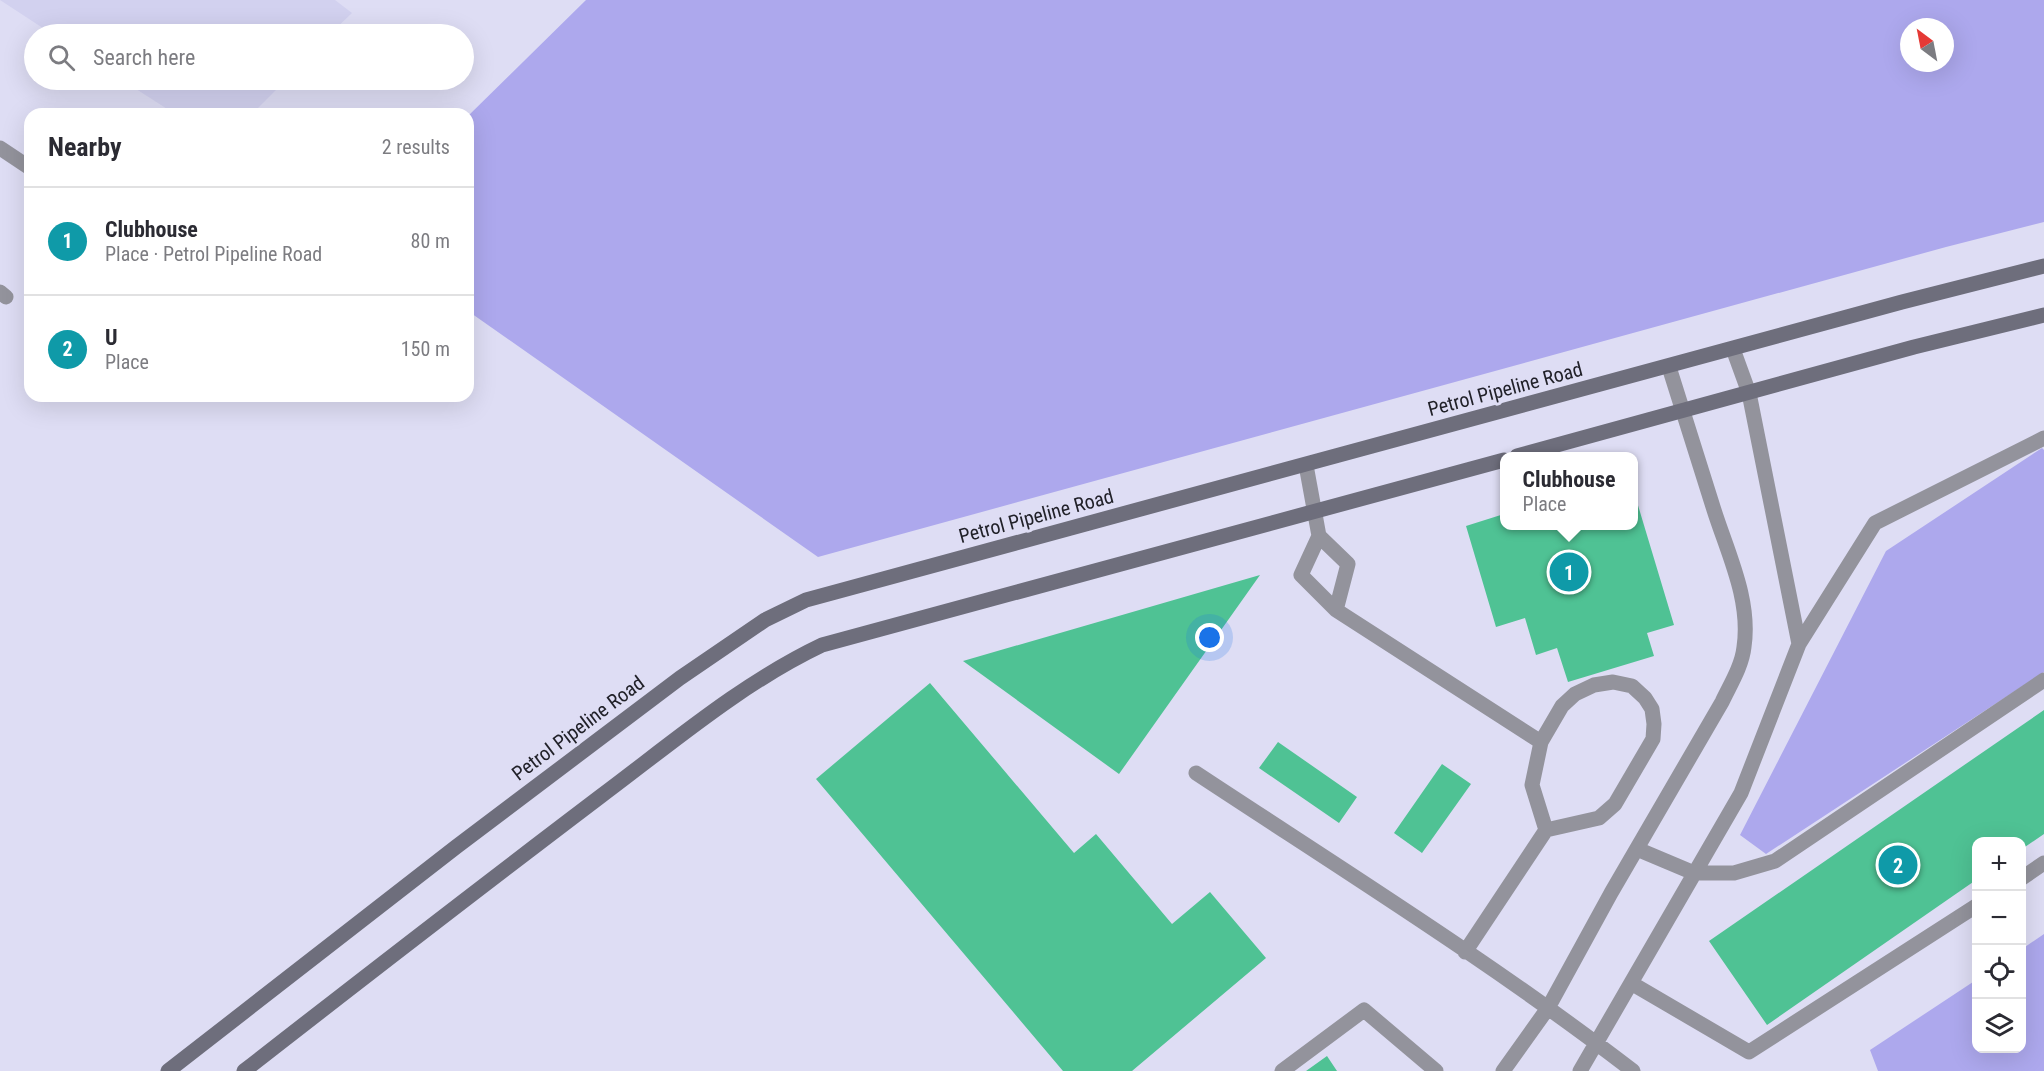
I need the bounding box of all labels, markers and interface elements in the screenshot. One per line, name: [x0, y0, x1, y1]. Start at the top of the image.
north arrow: [1900, 18, 1954, 72]
search box: [24, 24, 474, 90]
icon: search: [45, 41, 78, 74]
text: Search here: [93, 45, 195, 70]
text: Nearby: [48, 132, 122, 162]
text: 2 results: [382, 135, 450, 159]
text: Clubhouse: [105, 217, 198, 242]
text: 1: [62, 229, 73, 253]
text: 80 m: [411, 229, 450, 253]
text: Place · Petrol Pipeline Road: [105, 242, 322, 266]
text: U: [105, 325, 118, 350]
text: 2: [62, 337, 73, 361]
text: 150 m: [401, 337, 450, 361]
text: Place: [105, 350, 149, 374]
street label: Petrol Pipeline Road: [1425, 357, 1585, 421]
popup: [1500, 452, 1638, 530]
text: Clubhouse: [1523, 467, 1615, 492]
street label: Petrol Pipeline Road: [956, 484, 1116, 548]
text: Place: [1523, 492, 1566, 516]
pin: 1: [1550, 550, 1588, 594]
your location: [1195, 623, 1224, 652]
street label: Petrol Pipeline Road: [507, 670, 649, 786]
map controls: [1972, 837, 2026, 1053]
button: +: [1972, 837, 2026, 891]
pin: 2: [1878, 842, 1918, 888]
button: −: [1972, 891, 2026, 945]
button: locate: [1972, 945, 2026, 999]
button: layers: [1972, 999, 2026, 1053]

